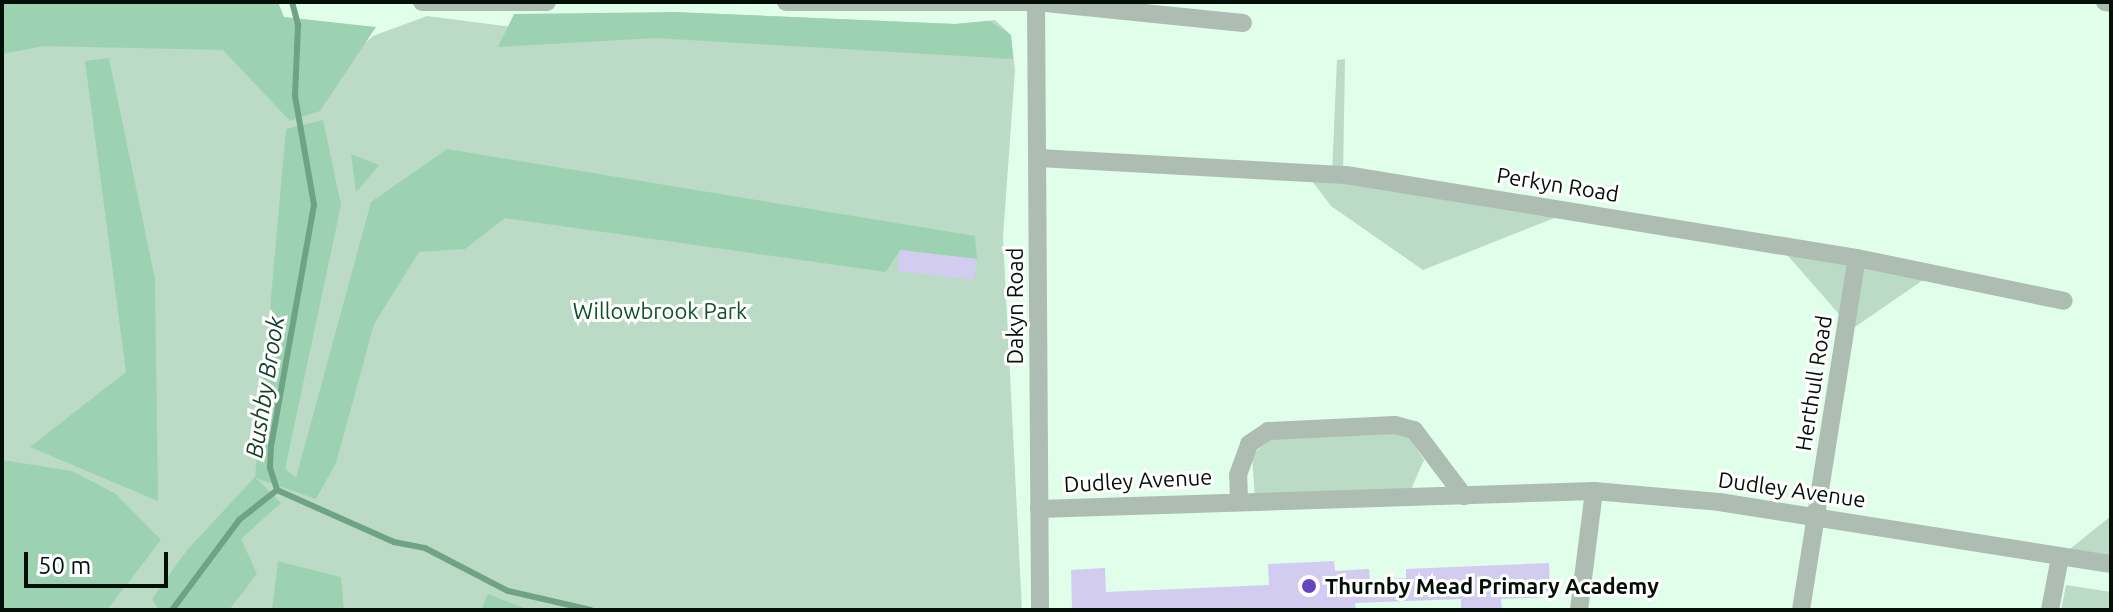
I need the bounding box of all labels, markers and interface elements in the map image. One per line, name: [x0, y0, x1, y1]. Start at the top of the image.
street label: Perkyn Road: [1495, 161, 1621, 207]
street label: Dakyn Road: [1002, 248, 1028, 364]
park label: Willowbrook Park: [573, 298, 747, 324]
street label: Herthull Road: [1789, 313, 1837, 453]
water label: Bushby Brook: [240, 314, 290, 460]
street label: Dudley Avenue: [1063, 463, 1213, 497]
street label: Dudley Avenue: [1717, 466, 1867, 512]
scale bar: [28, 536, 172, 586]
text: 50 m: [38, 552, 91, 579]
place label: Thurnby Mead Primary Academy: [1325, 573, 1659, 599]
marker: Thurnby Mead Primary Academy: [1300, 577, 1318, 595]

